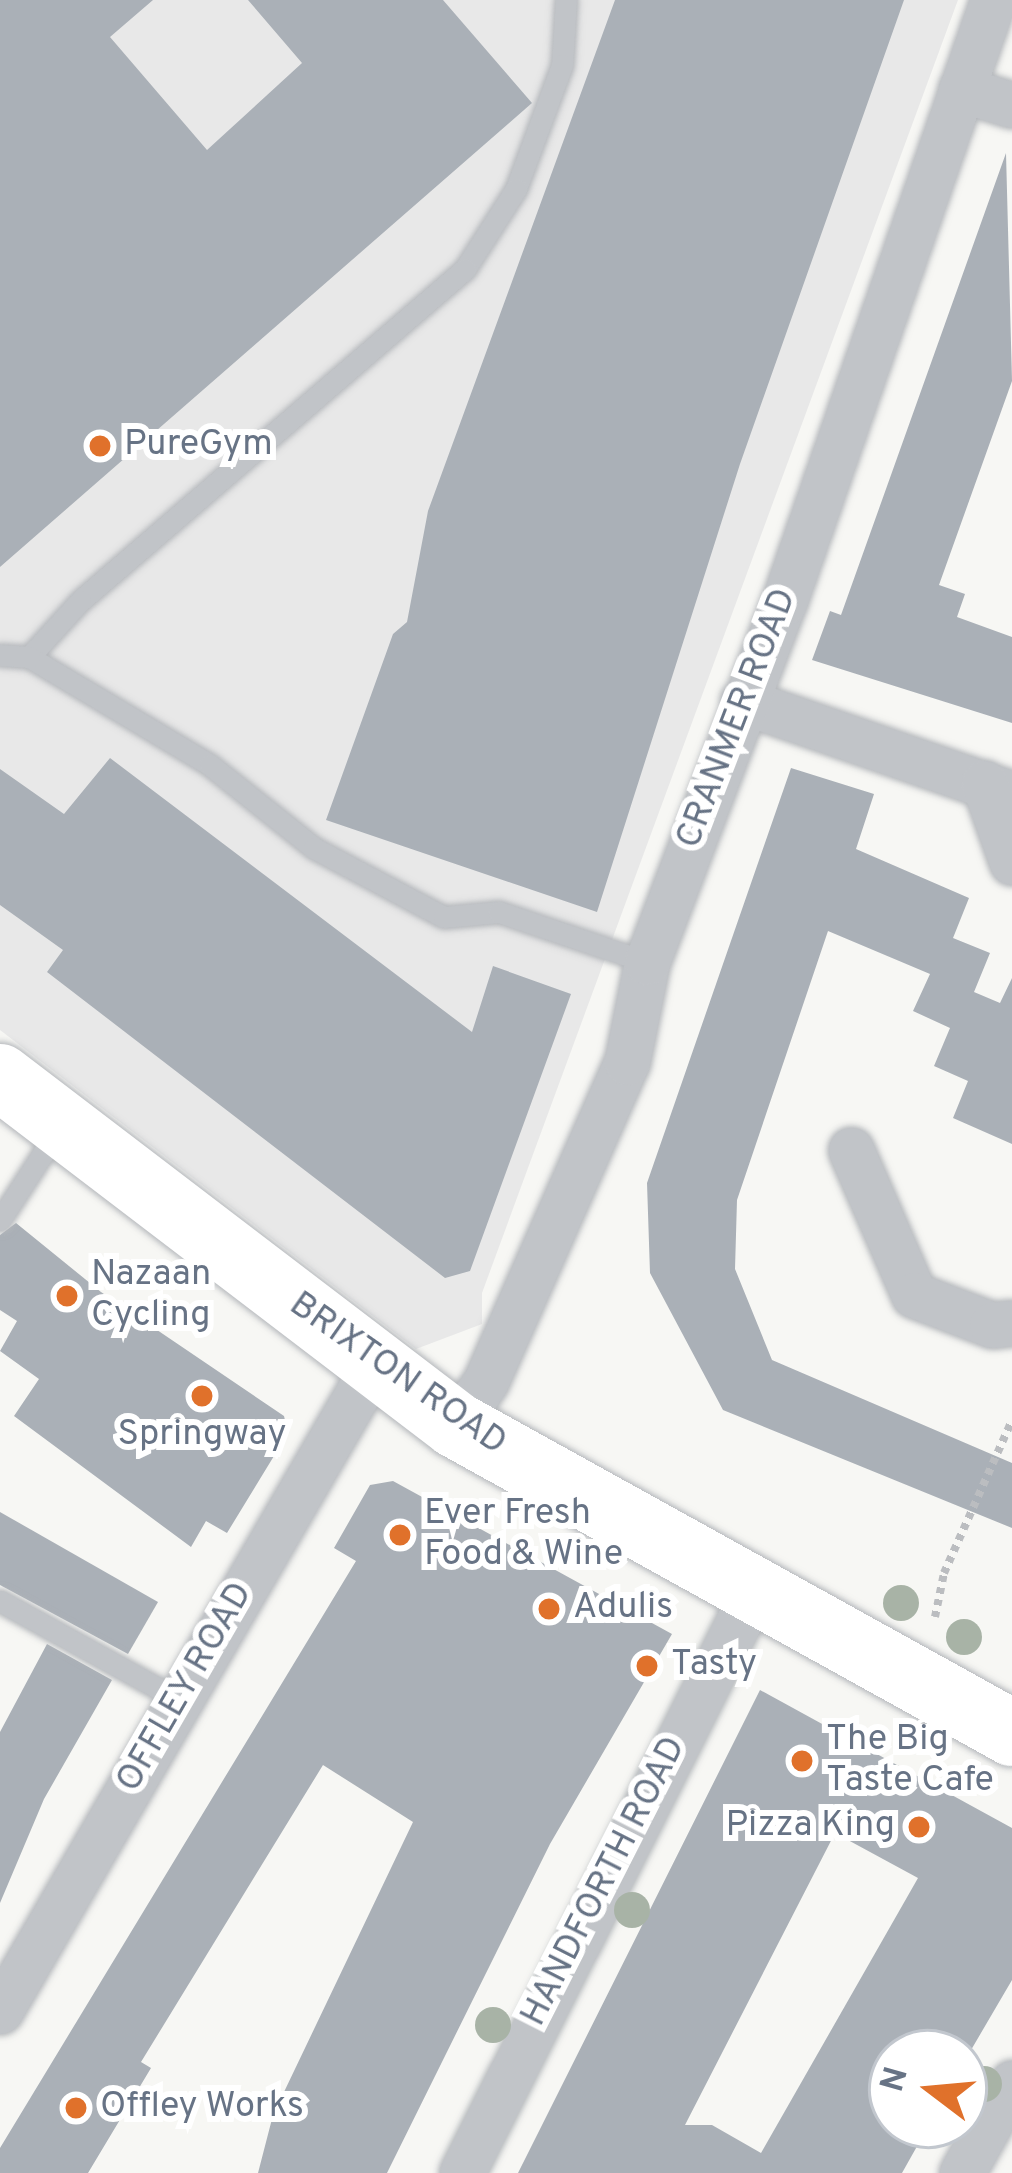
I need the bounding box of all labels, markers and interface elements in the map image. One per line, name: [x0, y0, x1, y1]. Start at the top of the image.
place label: PureGym: [124, 424, 273, 468]
marker: PureGym: [87, 433, 113, 459]
street label: CRANMER ROAD: [669, 583, 807, 855]
place label: Nazaan Cycling: [91, 1253, 211, 1338]
marker: Nazaan Cycling: [54, 1283, 80, 1309]
street label: BRIXTON ROAD: [280, 1284, 514, 1466]
marker: Springway: [189, 1383, 215, 1409]
place label: Springway: [117, 1414, 287, 1458]
place label: Ever Fresh Food & Wine: [424, 1492, 624, 1577]
marker: Ever Fresh Food & Wine: [387, 1522, 413, 1548]
street label: OFFLEY ROAD: [108, 1575, 264, 1801]
place label: Adulis: [573, 1587, 673, 1631]
marker: Adulis: [536, 1596, 562, 1622]
place label: Tasty: [671, 1644, 757, 1688]
marker: Tasty: [634, 1653, 660, 1679]
place label: The Big Taste Cafe: [826, 1718, 994, 1803]
street label: HANDFORTH ROAD: [513, 1730, 697, 2034]
marker: The Big Taste Cafe: [789, 1748, 815, 1774]
place label: Pizza King: [725, 1805, 895, 1849]
marker: Pizza King: [906, 1814, 932, 1840]
north arrow: [868, 2029, 988, 2149]
text: N: [873, 2063, 920, 2097]
place label: Offley Works: [100, 2086, 305, 2130]
marker: Offley Works: [63, 2095, 89, 2121]

